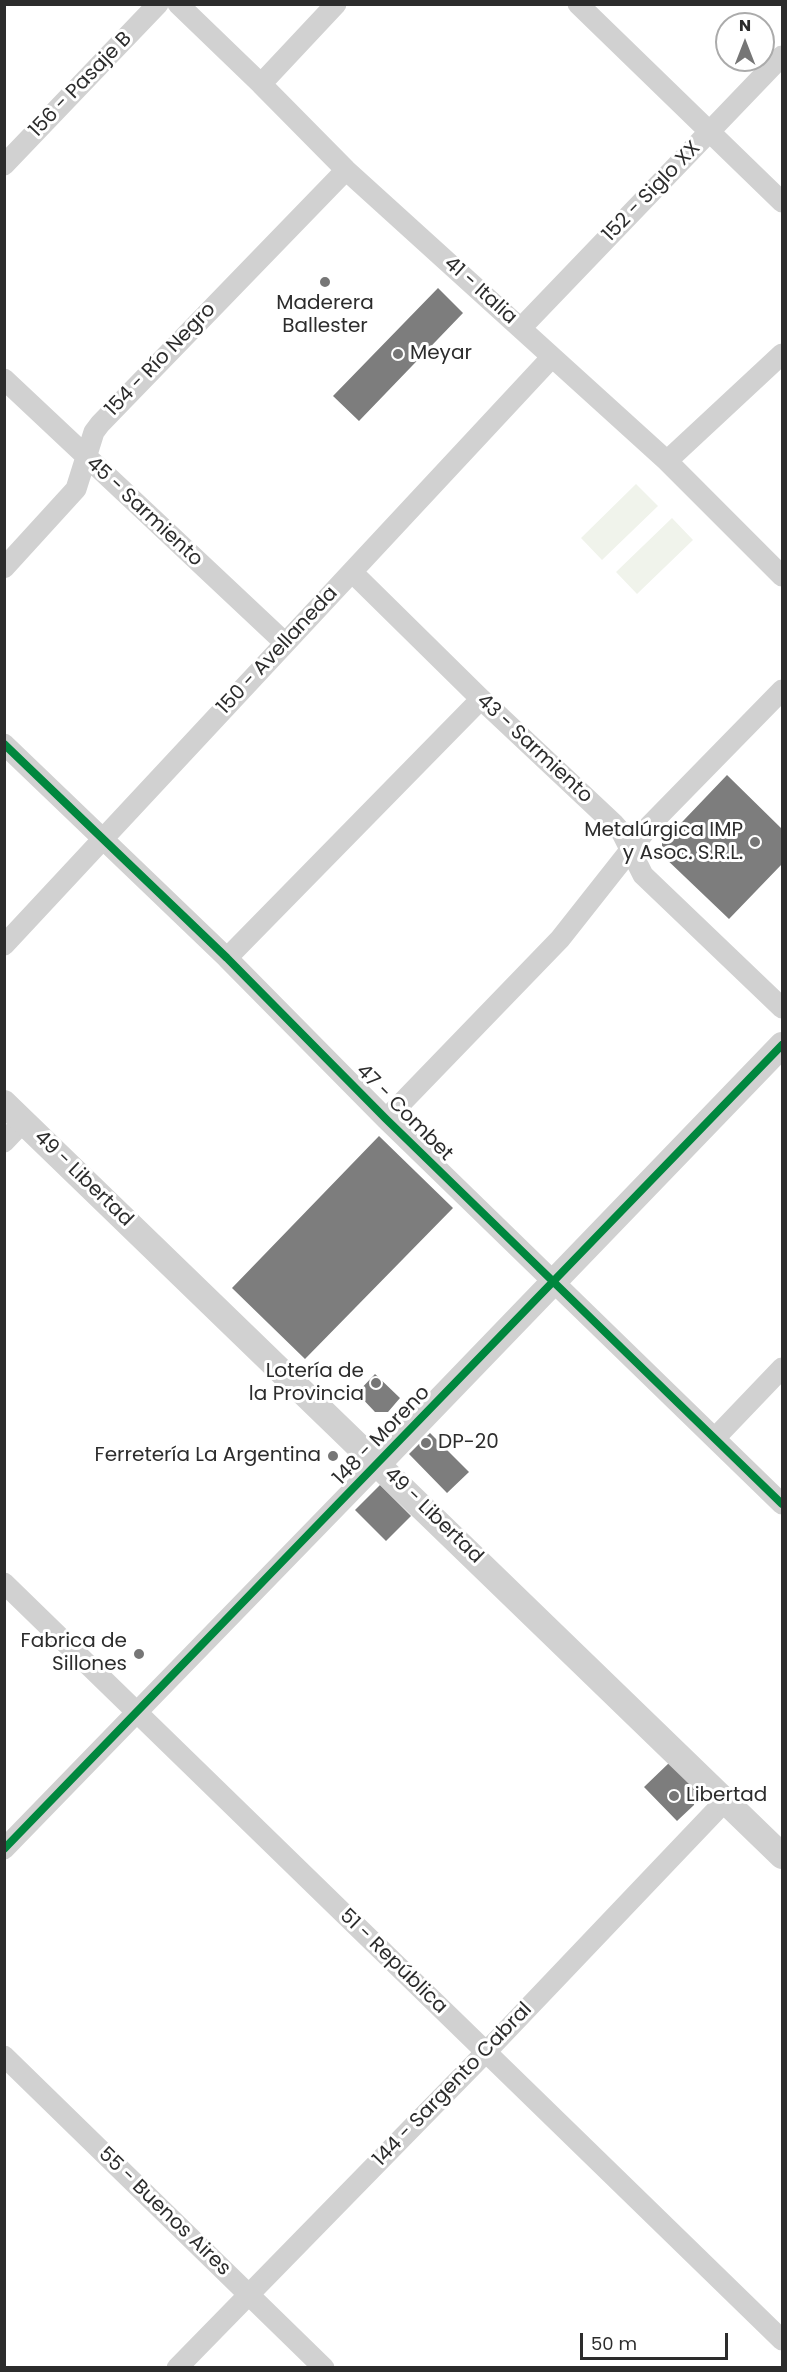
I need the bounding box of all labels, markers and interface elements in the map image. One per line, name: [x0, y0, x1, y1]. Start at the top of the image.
north arrow: [715, 12, 775, 72]
text: N: [739, 14, 751, 37]
street label: 156 - Pasaje B: [25, 27, 137, 143]
street label: 152 - Siglo XX: [598, 137, 706, 247]
street label: 41 - Italia: [439, 252, 521, 330]
marker: Maderera Ballester: [318, 275, 332, 289]
place label: Maderera Ballester: [276, 292, 374, 339]
street label: 154 - Río Negro: [101, 298, 221, 422]
place label: Meyar: [410, 342, 472, 366]
marker: Meyar: [391, 347, 405, 361]
street label: 45 - Sarmiento: [81, 452, 207, 572]
street label: 150 - Avellaneda: [213, 582, 343, 720]
street label: 43 - Sarmiento: [471, 689, 597, 809]
place label: Metalúrgica IMP y Asoc. S.R.L.: [584, 819, 743, 866]
marker: Metalúrgica IMP y Asoc. S.R.L.: [748, 835, 762, 849]
street label: 47 - Combet: [351, 1060, 457, 1166]
street label: 49 - Libertad: [29, 1126, 137, 1232]
place label: Lotería de la Provincia: [249, 1360, 364, 1407]
marker: Lotería de la Provincia: [369, 1376, 383, 1390]
street label: 148 - Moreno: [329, 1381, 435, 1491]
place label: DP-20: [438, 1431, 499, 1455]
marker: DP-20: [419, 1436, 433, 1450]
place label: Ferretería La Argentina: [95, 1444, 321, 1468]
marker: Ferretería La Argentina: [326, 1449, 340, 1463]
street label: 49 - Libertad: [379, 1463, 487, 1569]
place label: Fabrica de Sillones: [21, 1630, 127, 1677]
marker: Fabrica de Sillones: [132, 1647, 146, 1661]
place label: Libertad: [686, 1784, 767, 1808]
marker: Libertad: [667, 1789, 681, 1803]
street label: 51 - República: [334, 1905, 452, 2019]
street label: 144 - Sargento Cabral: [368, 1998, 538, 2172]
street label: 55 - Buenos Aires: [93, 2143, 235, 2281]
scale bar: [583, 2321, 732, 2359]
text: 50 m: [591, 2331, 637, 2356]

